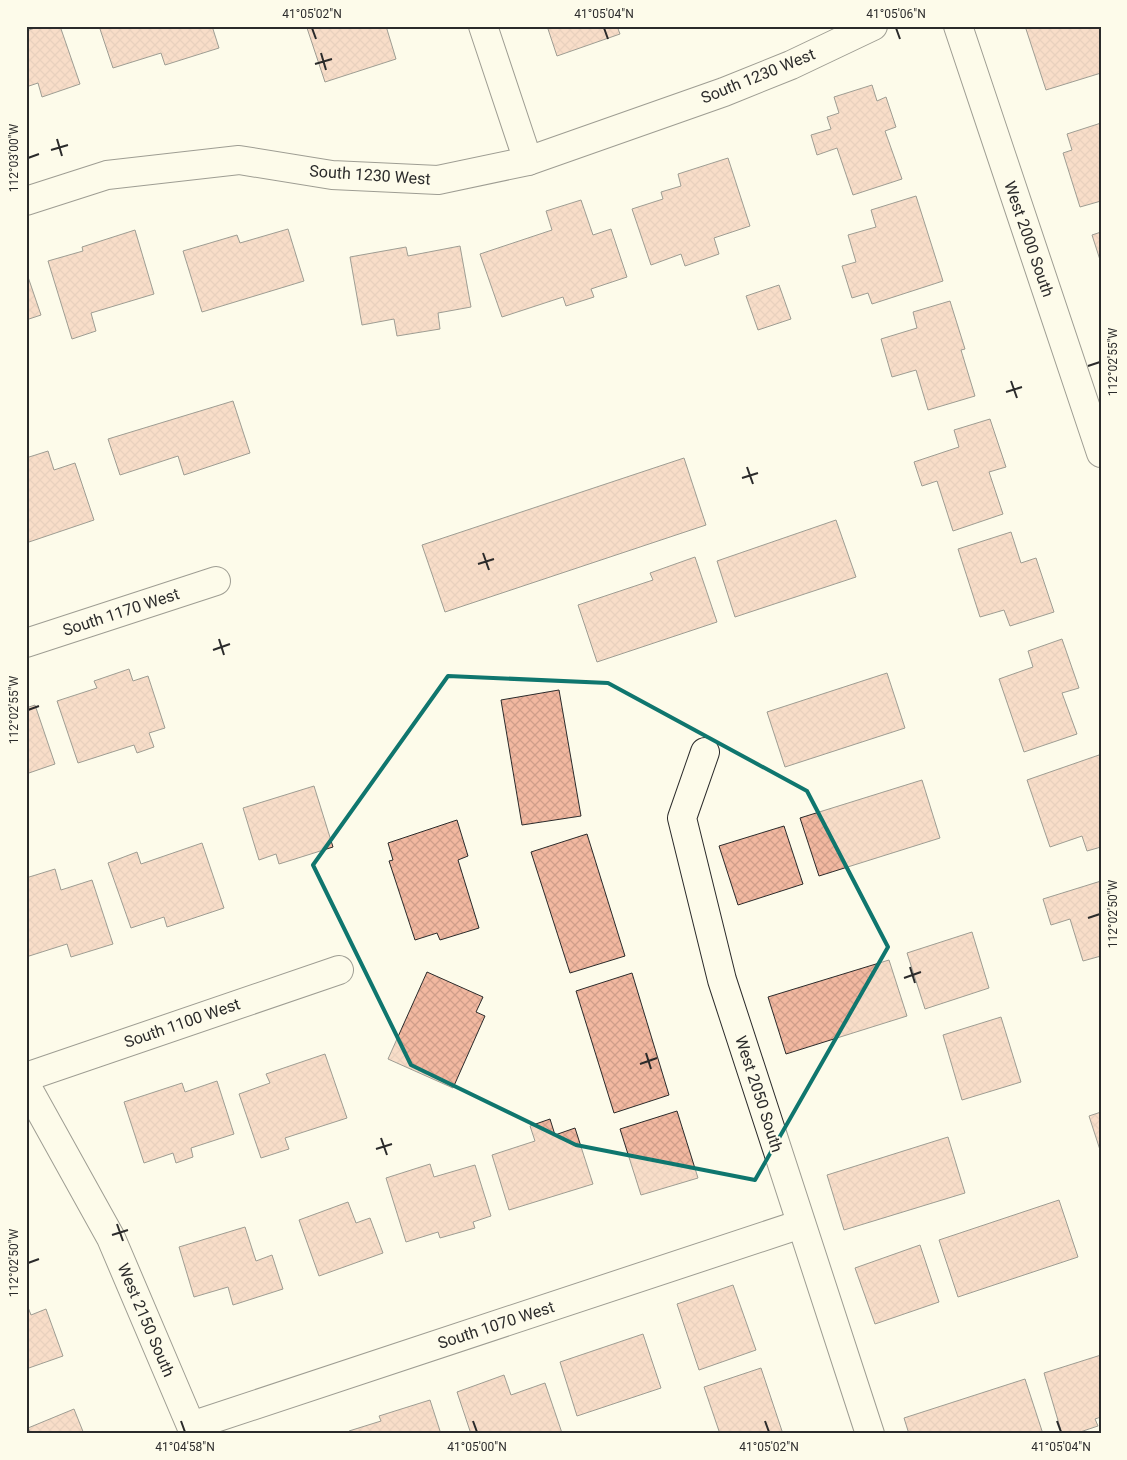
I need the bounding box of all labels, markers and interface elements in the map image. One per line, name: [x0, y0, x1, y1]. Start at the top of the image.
text: 41°05'02"N: [282, 7, 342, 21]
text: 41°05'04"N: [574, 7, 634, 21]
text: 41°05'06"N: [866, 7, 926, 21]
street label: South 1230 West: [698, 44, 818, 108]
text: 112°03'00"W: [7, 124, 21, 192]
street label: South 1230 West: [309, 161, 431, 189]
street label: West 2000 South: [1000, 179, 1058, 299]
text: 112°02'55"W: [1106, 328, 1120, 396]
street label: South 1170 West: [60, 584, 182, 640]
text: 112°02'55"W: [7, 676, 21, 744]
text: 112°02'50"W: [1106, 880, 1120, 948]
street label: South 1100 West: [122, 994, 242, 1052]
street label: West 2050 South: [731, 1033, 787, 1155]
text: 112°02'50"W: [7, 1229, 21, 1297]
street label: West 2150 South: [114, 1260, 178, 1380]
street label: South 1070 West: [435, 1297, 557, 1353]
text: 41°04'58"N: [155, 1440, 215, 1454]
text: 41°05'00"N: [447, 1440, 507, 1454]
text: 41°05'02"N: [739, 1440, 799, 1454]
text: 41°05'04"N: [1031, 1440, 1091, 1454]

